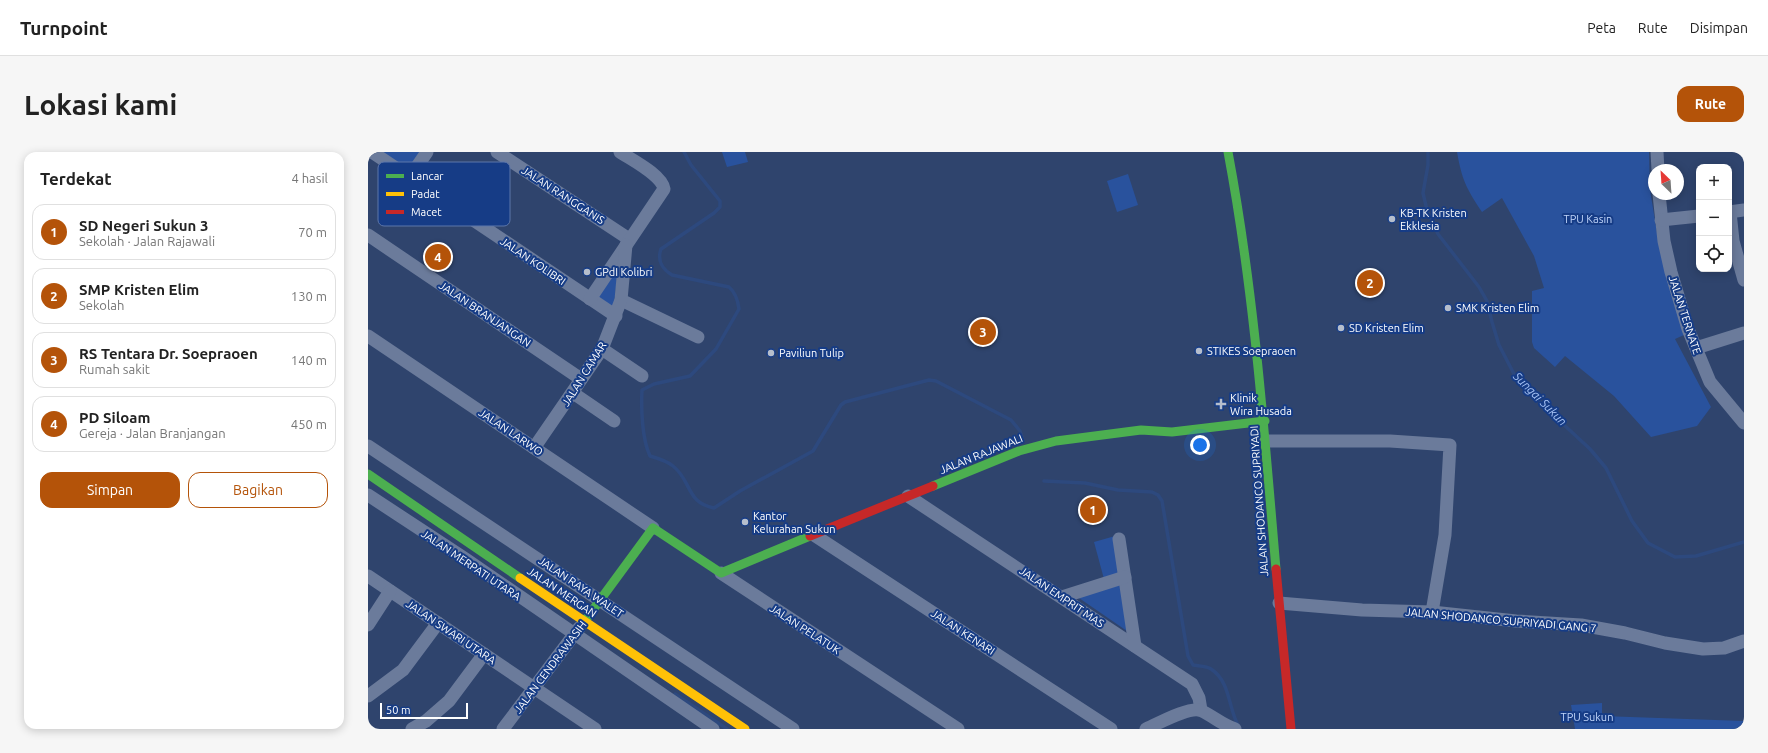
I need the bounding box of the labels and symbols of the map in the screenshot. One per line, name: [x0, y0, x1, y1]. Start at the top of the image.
legend: [378, 162, 510, 226]
street label: JALAN RANGGANIS: [519, 164, 607, 226]
north arrow: [1648, 164, 1684, 200]
text: Lancar: [411, 170, 444, 182]
text: Padat: [411, 188, 440, 200]
text: Macet: [411, 206, 442, 218]
place label: KB-TK Kristen Ekklesia: [1400, 207, 1467, 232]
park label: TPU Kasin: [1564, 213, 1612, 225]
marker: KB-TK Kristen Ekklesia: [1387, 214, 1397, 224]
street label: JALAN KOLIBRI: [498, 235, 568, 287]
pin: 4: [425, 242, 451, 272]
place label: GPdI Kolibri: [595, 266, 652, 278]
marker: GPdI Kolibri: [582, 267, 592, 277]
pin: 2: [1357, 268, 1383, 298]
street label: JALAN TERNATE: [1667, 274, 1703, 356]
street label: JALAN BRANJANGAN: [437, 279, 533, 349]
place label: SMK Kristen Elim: [1456, 302, 1539, 314]
marker: SMK Kristen Elim: [1443, 303, 1453, 313]
pin: 3: [970, 317, 996, 347]
place label: SD Kristen Elim: [1349, 322, 1424, 334]
marker: SD Kristen Elim: [1336, 323, 1346, 333]
street label: JALAN CAMAR: [559, 339, 609, 408]
place label: STIKES Soepraoen: [1207, 345, 1296, 357]
marker: STIKES Soepraoen: [1194, 346, 1204, 356]
place label: Paviliun Tulip: [779, 347, 844, 359]
marker: Paviliun Tulip: [766, 348, 776, 358]
water label: Sungai Sukun: [1510, 369, 1570, 428]
place label: Klinik Wira Husada: [1230, 392, 1292, 417]
marker: Klinik Wira Husada: [1215, 398, 1227, 410]
street label: JALAN LARWO: [477, 406, 545, 458]
street label: JALAN SHODANCO SUPRIYADI: [1248, 425, 1270, 577]
street label: JALAN RAJAWALI: [938, 432, 1024, 476]
your location: [1190, 435, 1210, 455]
pin: 1: [1080, 495, 1106, 525]
place label: Kantor Kelurahan Sukun: [753, 510, 836, 535]
marker: Kantor Kelurahan Sukun: [740, 517, 750, 527]
street label: JALAN MERPATI UTARA: [419, 527, 524, 603]
street label: JALAN RAYA WALET: [536, 554, 626, 620]
street label: JALAN MERGAN: [525, 564, 599, 620]
street label: JALAN EMPRIT MAS: [1018, 564, 1107, 630]
street label: JALAN SWARI UTARA: [404, 597, 499, 667]
street label: JALAN PELATUK: [768, 602, 843, 656]
street label: JALAN SHODANCO SUPRIYADI GANG 7: [1405, 606, 1597, 634]
street label: JALAN KENARI: [929, 607, 997, 657]
street label: JALAN CENDRAWASIH: [511, 619, 589, 715]
scale bar: [380, 701, 468, 720]
park label: TPU Sukun: [1561, 711, 1613, 723]

